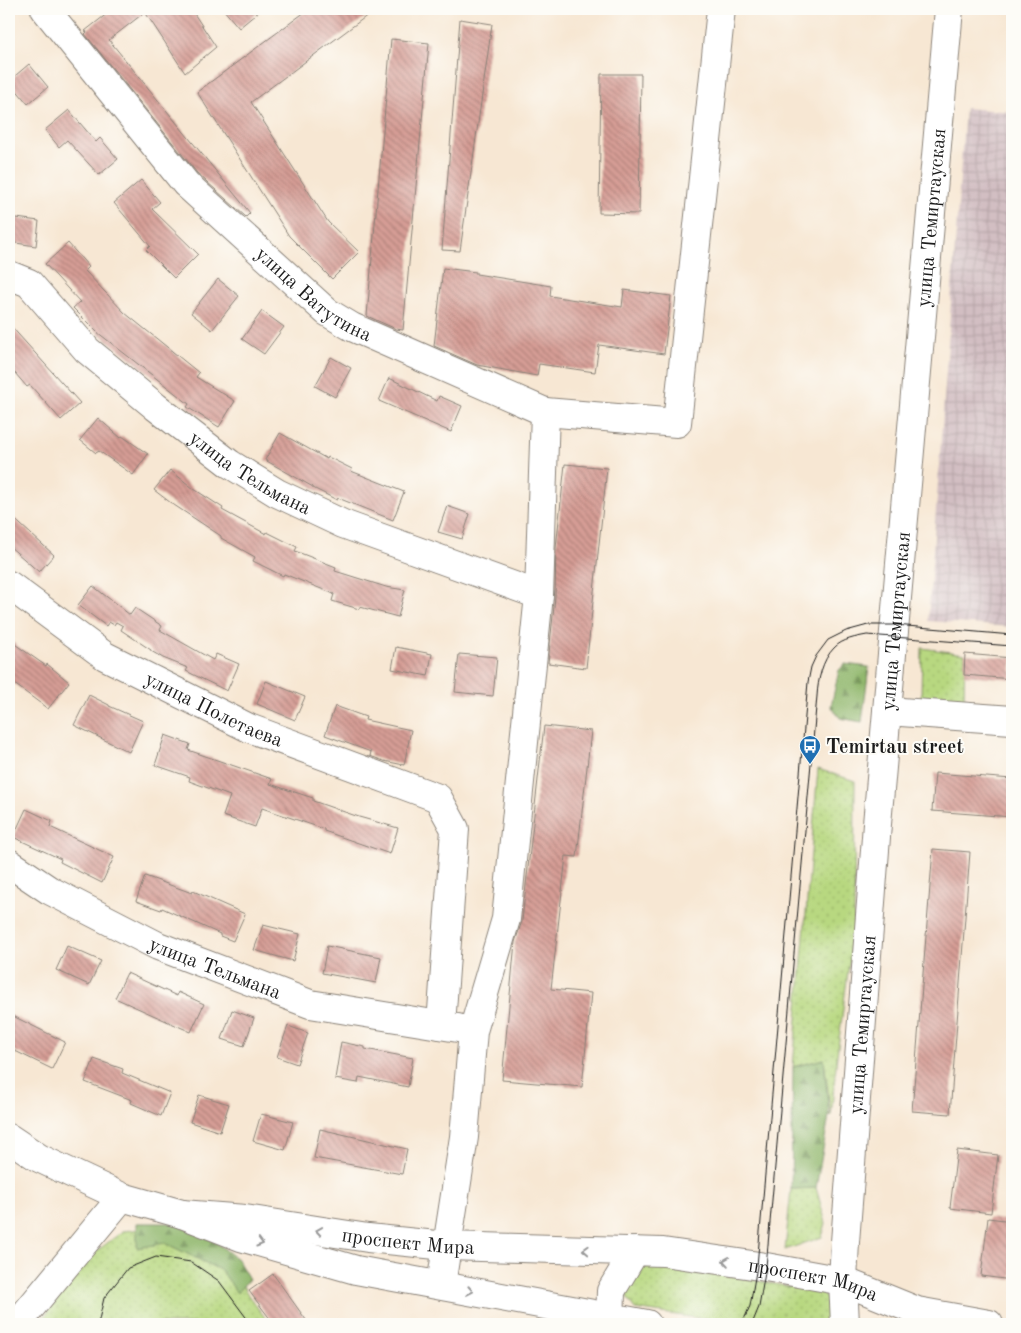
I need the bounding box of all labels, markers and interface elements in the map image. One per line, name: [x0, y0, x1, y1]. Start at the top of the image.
street label: улица Темиртауская: [915, 127, 950, 308]
street label: улица Ватутина: [251, 244, 374, 346]
street label: улица Тельмана: [185, 428, 314, 519]
street label: улица Темиртауская: [879, 531, 915, 712]
street label: улица Полетаева: [141, 670, 285, 752]
bus stop icon: Temirtau street: [798, 734, 822, 765]
place label: Temirtau street: [826, 738, 964, 758]
street label: улица Тельмана: [145, 935, 283, 1004]
street label: улица Темиртауская: [847, 935, 880, 1115]
one-way arrow: [315, 1226, 324, 1236]
street label: проспект Мира: [340, 1226, 475, 1259]
one-way arrow: [256, 1237, 264, 1247]
one-way arrow: [582, 1245, 590, 1255]
one-way arrow: [722, 1257, 730, 1267]
street label: проспект Мира: [747, 1257, 880, 1306]
one-way arrow: [465, 1285, 474, 1295]

